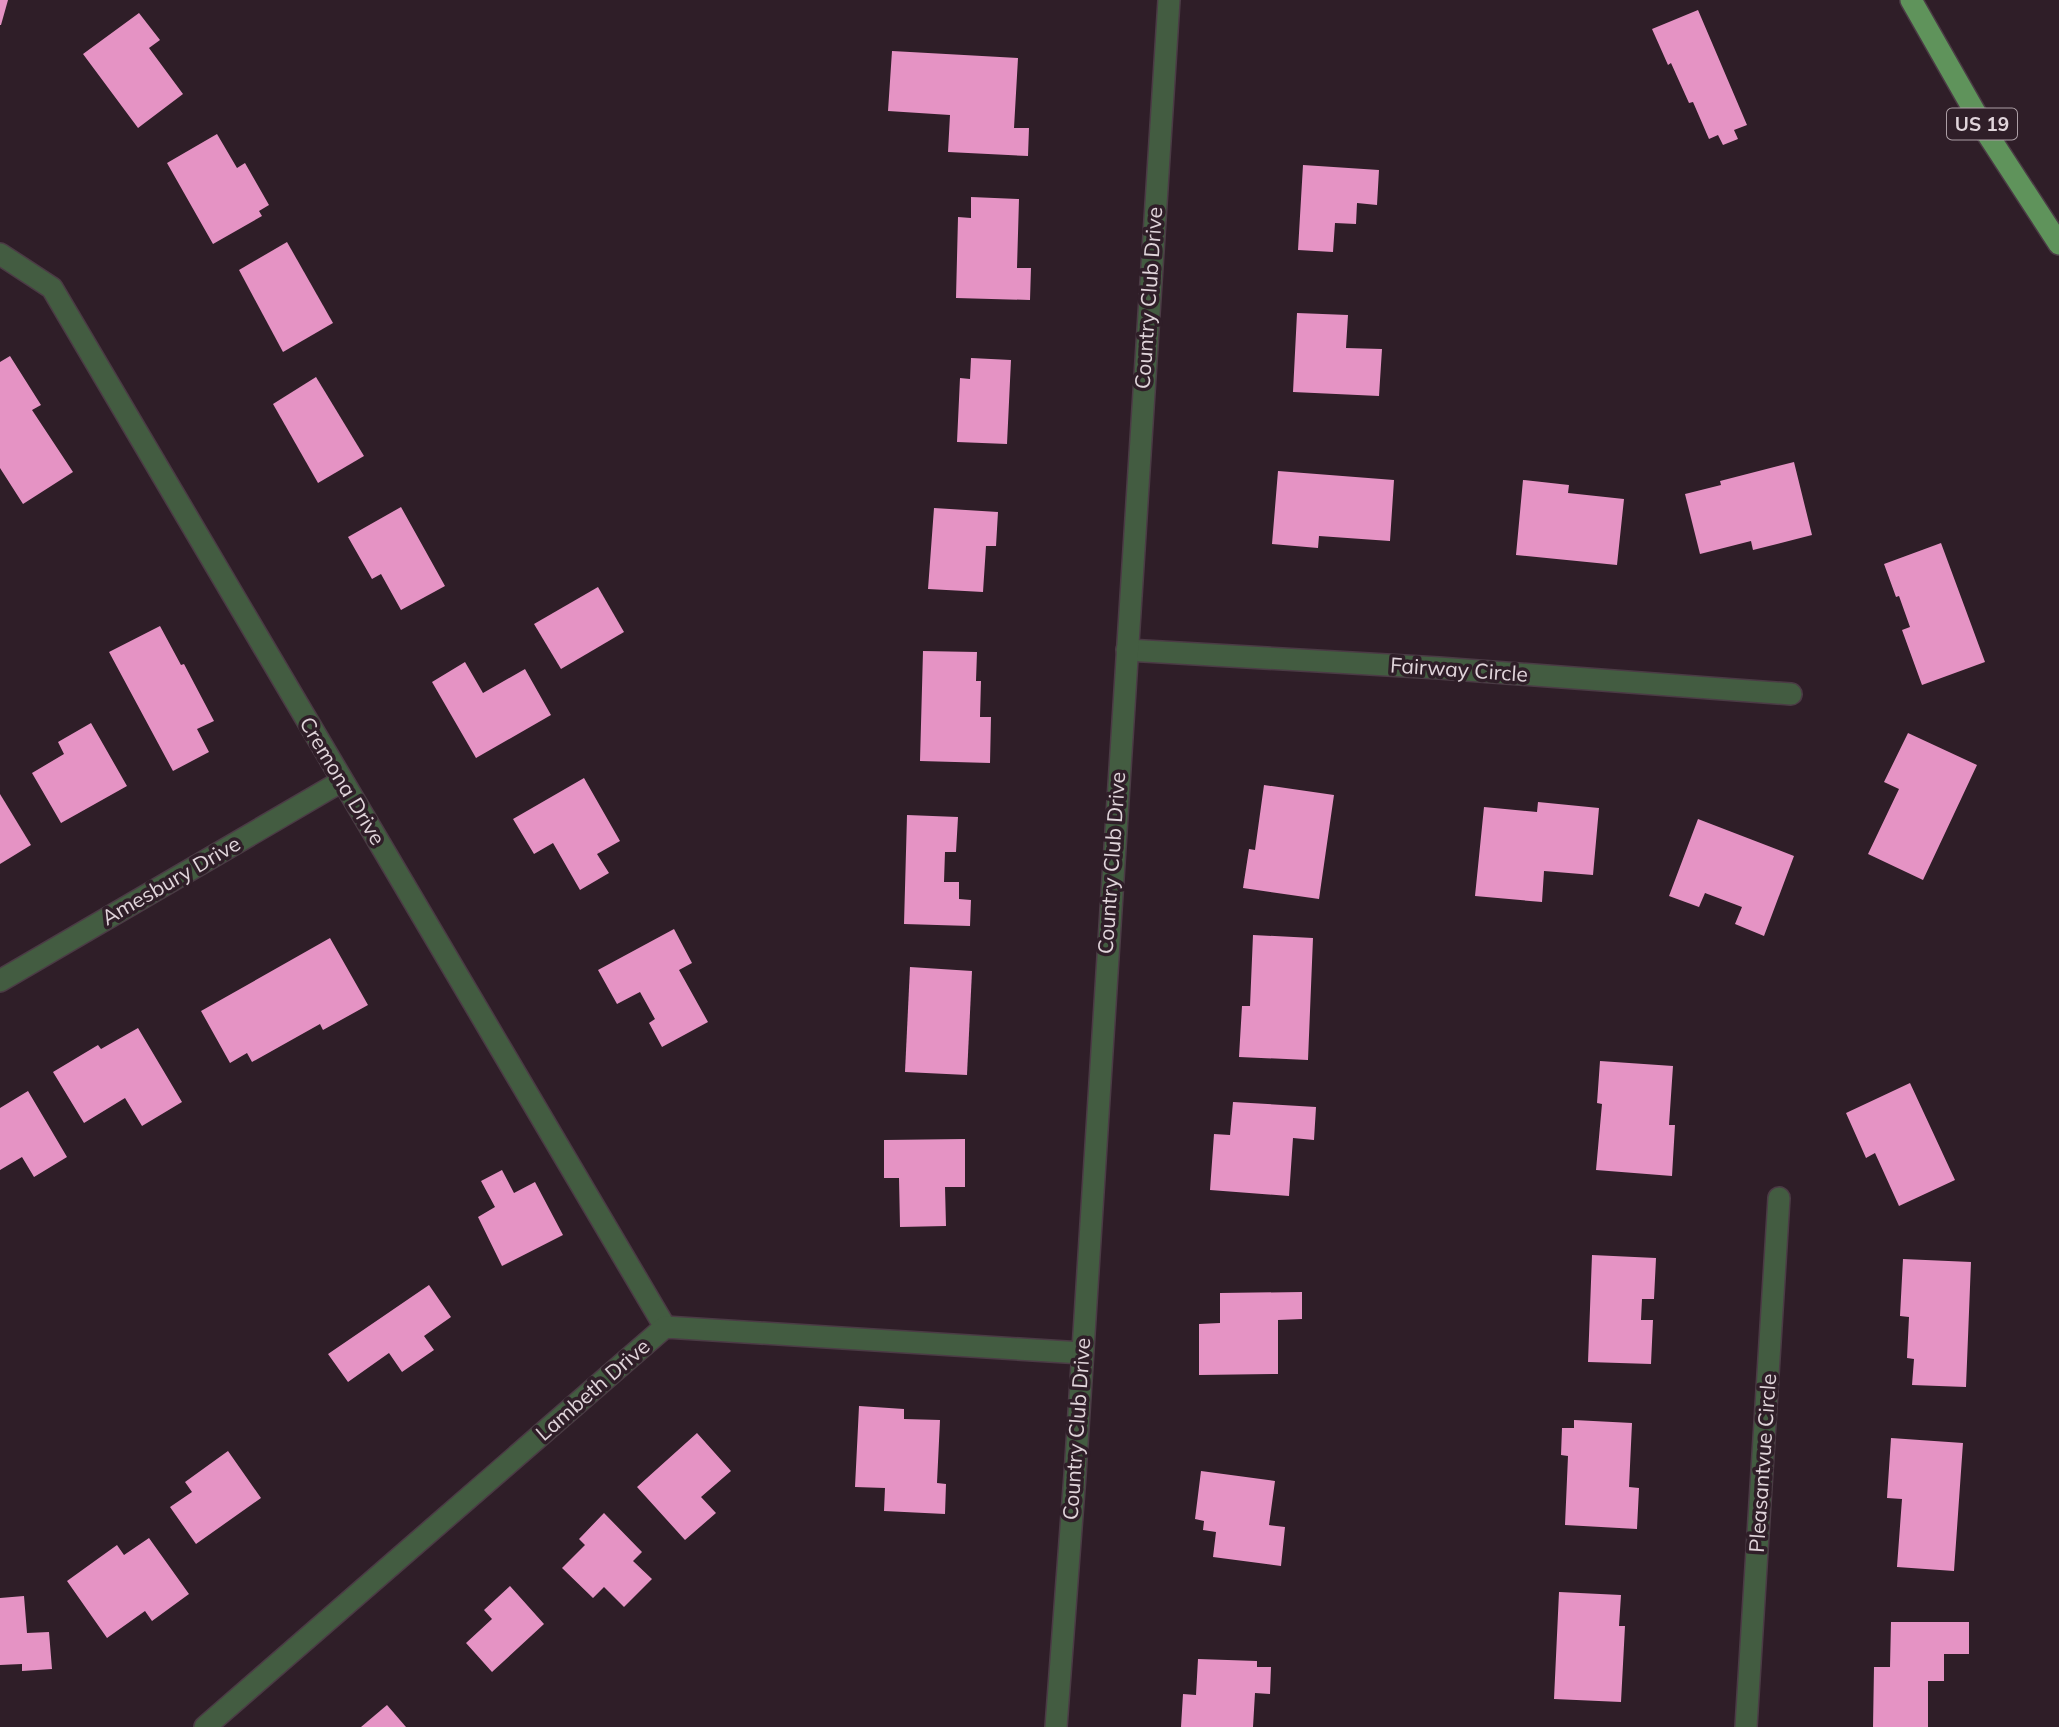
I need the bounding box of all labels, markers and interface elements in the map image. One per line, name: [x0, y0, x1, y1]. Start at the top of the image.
road number: US 19: [1947, 108, 2017, 140]
street label: Country Club Drive: [1129, 206, 1167, 390]
street label: Fairway Circle: [1389, 651, 1529, 687]
street label: Cremona Drive: [294, 712, 391, 849]
street label: Country Club Drive: [1092, 771, 1130, 955]
street label: Amesbury Drive: [96, 830, 245, 930]
street label: Lambeth Drive: [530, 1333, 655, 1446]
street label: Country Club Drive: [1057, 1337, 1095, 1521]
street label: Pleasantvue Circle: [1743, 1373, 1781, 1553]

